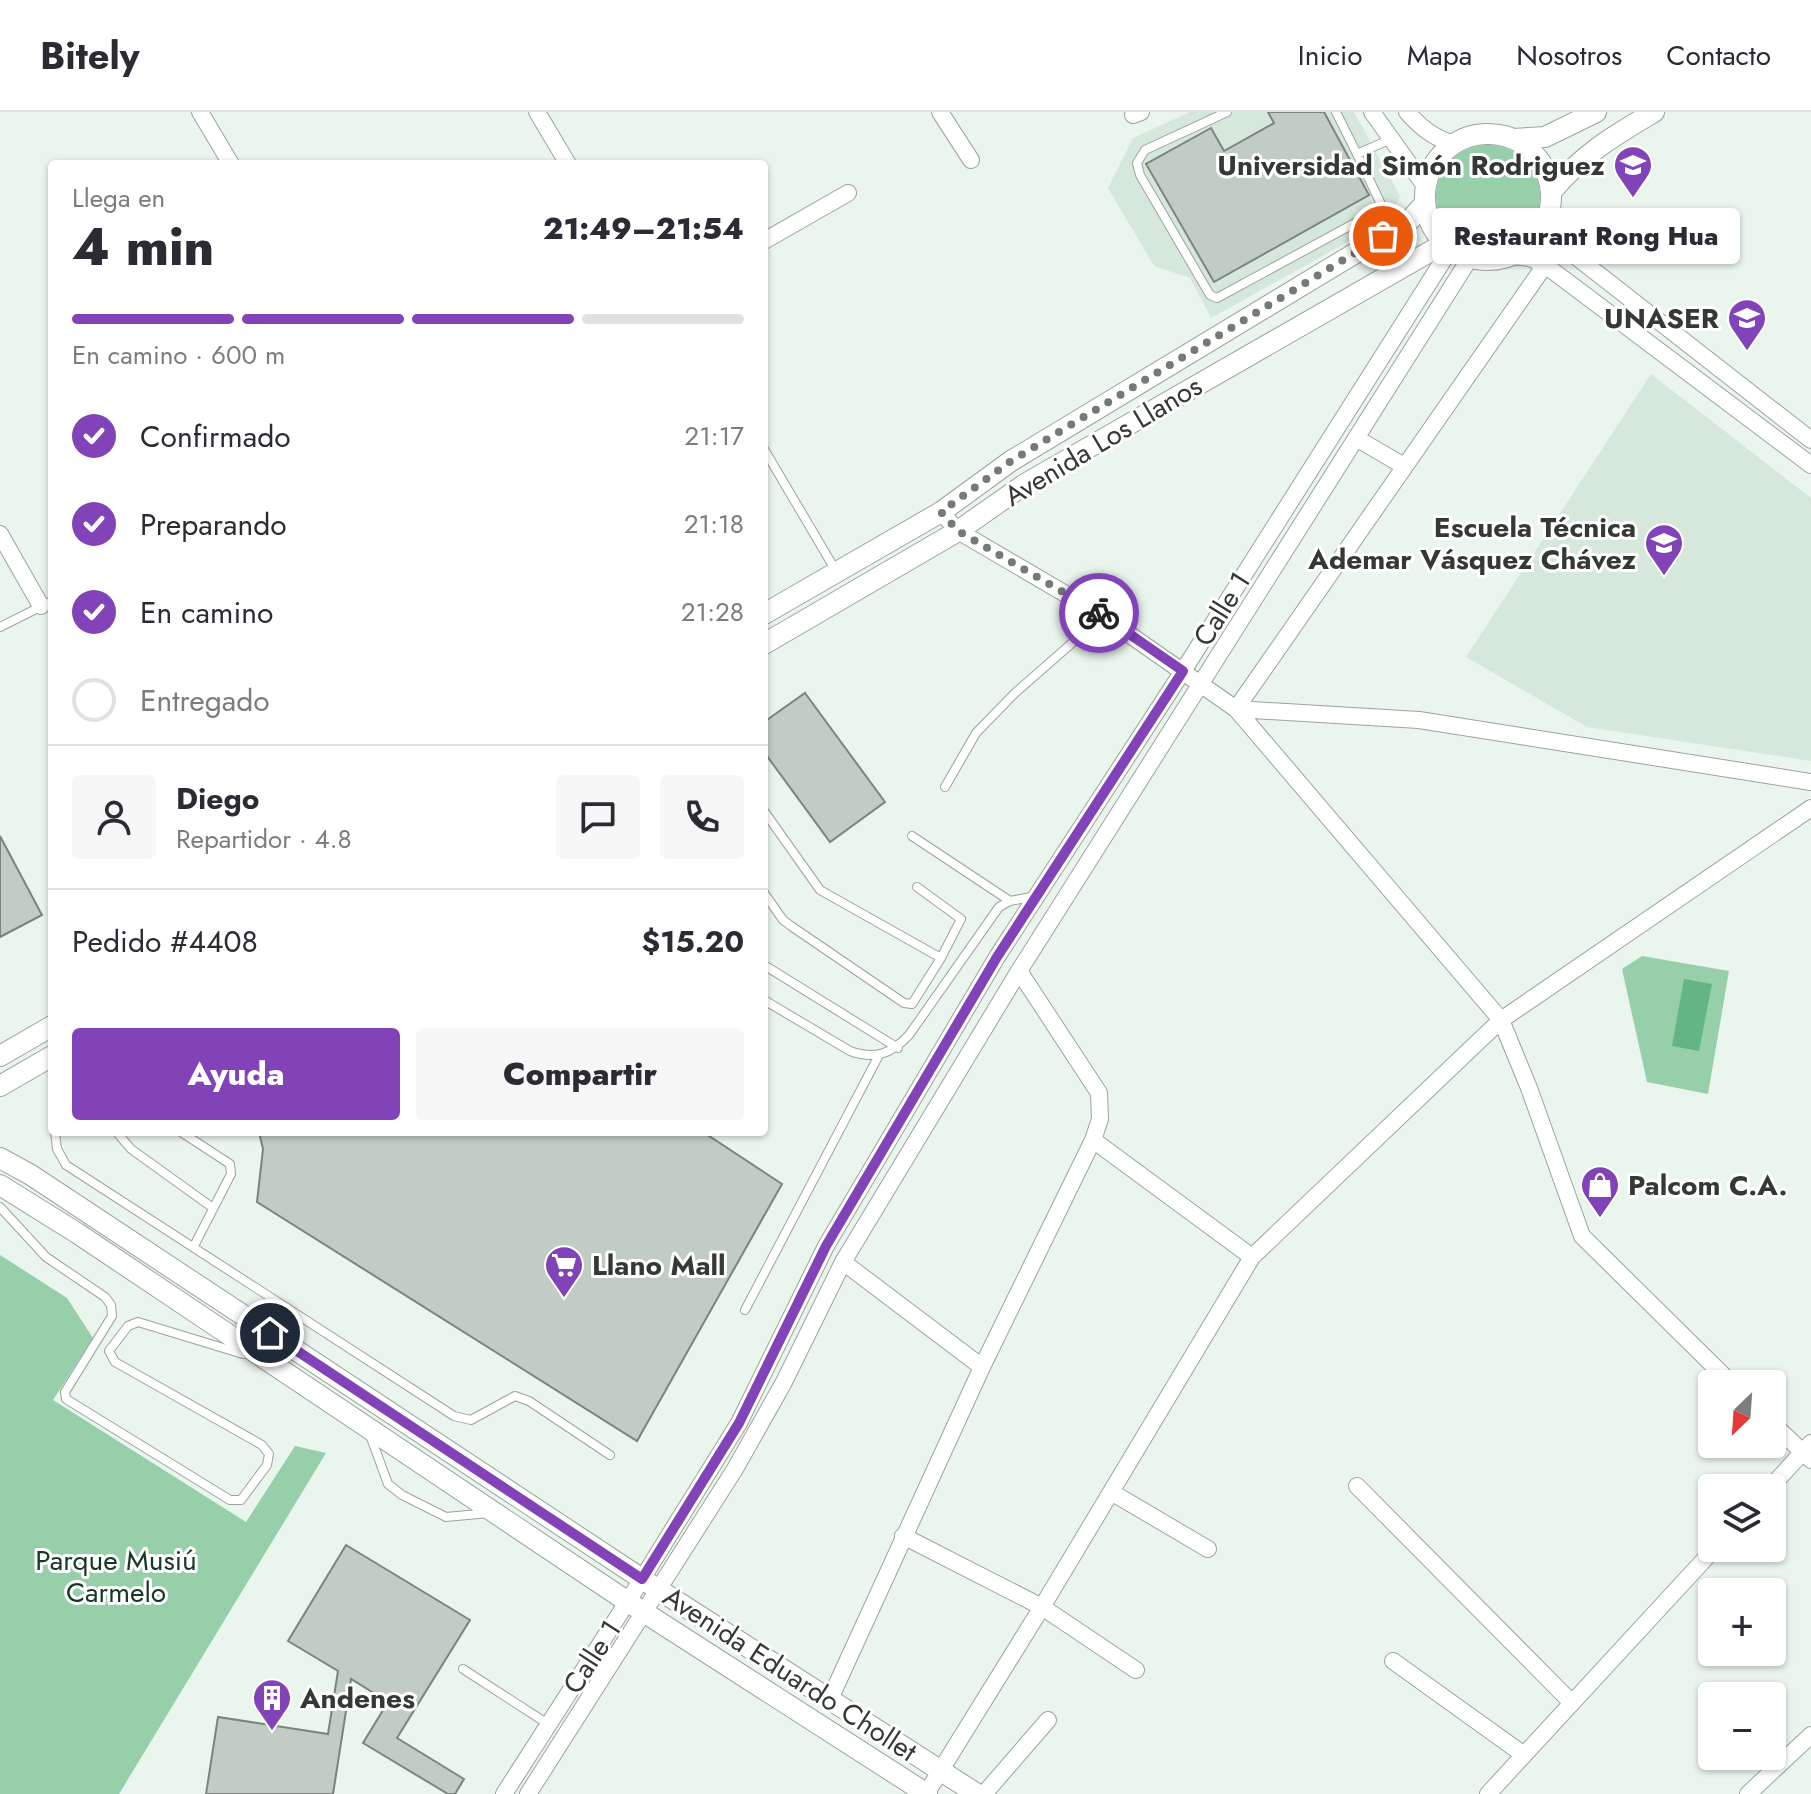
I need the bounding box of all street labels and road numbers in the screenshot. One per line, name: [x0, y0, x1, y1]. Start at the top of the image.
street label: Avenida Los Llanos: [996, 366, 1210, 516]
street label: Calle 1: [1183, 564, 1261, 654]
street label: Avenida Eduardo Chollet: [655, 1576, 925, 1772]
street label: Calle 1: [553, 1612, 631, 1702]

